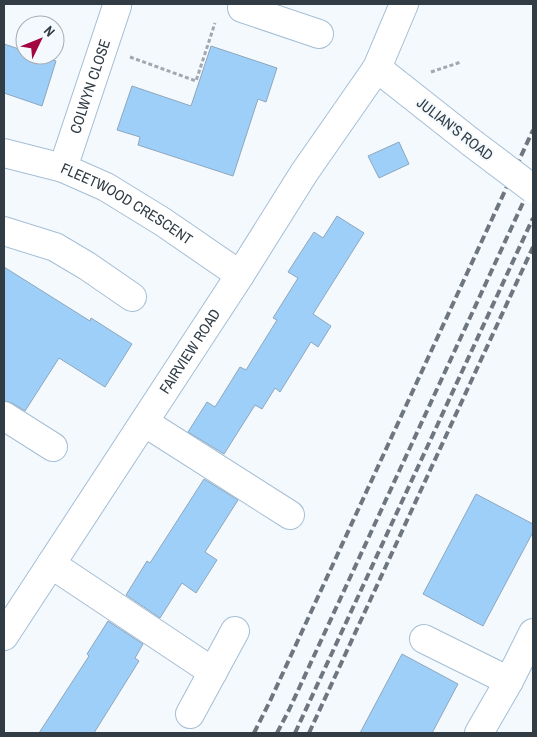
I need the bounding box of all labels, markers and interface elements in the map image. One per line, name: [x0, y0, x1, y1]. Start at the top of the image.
north arrow: [15, 15, 65, 65]
text: N: [40, 22, 59, 40]
street label: COLWYN CLOSE: [64, 36, 115, 136]
street label: JULIAN'S ROAD: [413, 92, 498, 165]
street label: FLEETWOOD CRESCENT: [58, 157, 197, 250]
street label: FAIRVIEW ROAD: [154, 304, 225, 398]

